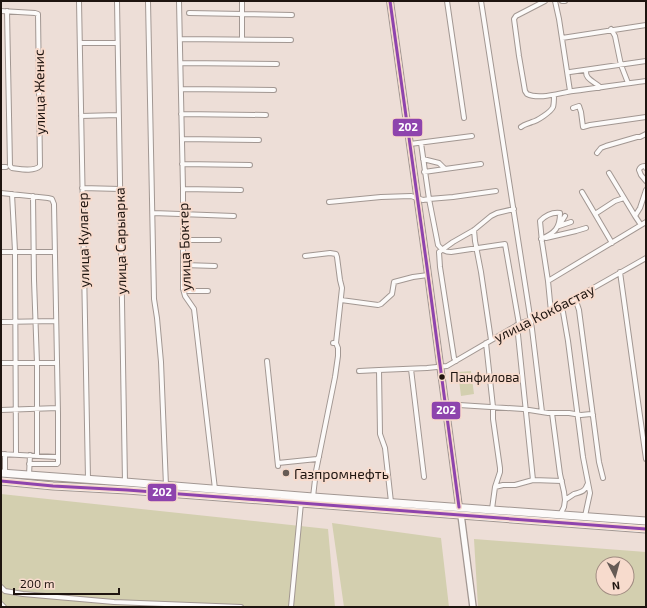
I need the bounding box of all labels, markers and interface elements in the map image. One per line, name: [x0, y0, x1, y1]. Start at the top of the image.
street label: улица Женис: [30, 49, 48, 135]
line badge: 202: [392, 118, 423, 137]
text: 202: [398, 120, 418, 133]
street label: улица Сарыарка: [111, 187, 129, 295]
street label: улица Кулагер: [74, 192, 92, 288]
street label: улица Боктер: [174, 202, 194, 292]
street label: улица Кокбастау: [491, 280, 598, 346]
place label: Панфилова: [450, 369, 520, 385]
marker: Панфилова: [437, 372, 447, 382]
line badge: 202: [431, 401, 461, 420]
text: 202: [436, 403, 456, 416]
place label: Газпромнефть: [294, 465, 389, 482]
marker: Газпромнефть: [281, 468, 291, 478]
line badge: 202: [147, 483, 177, 502]
text: 202: [152, 485, 172, 498]
north arrow: [595, 556, 635, 596]
scale bar: [14, 570, 119, 596]
text: 200 m: [20, 576, 54, 590]
text: N: [611, 580, 621, 593]

